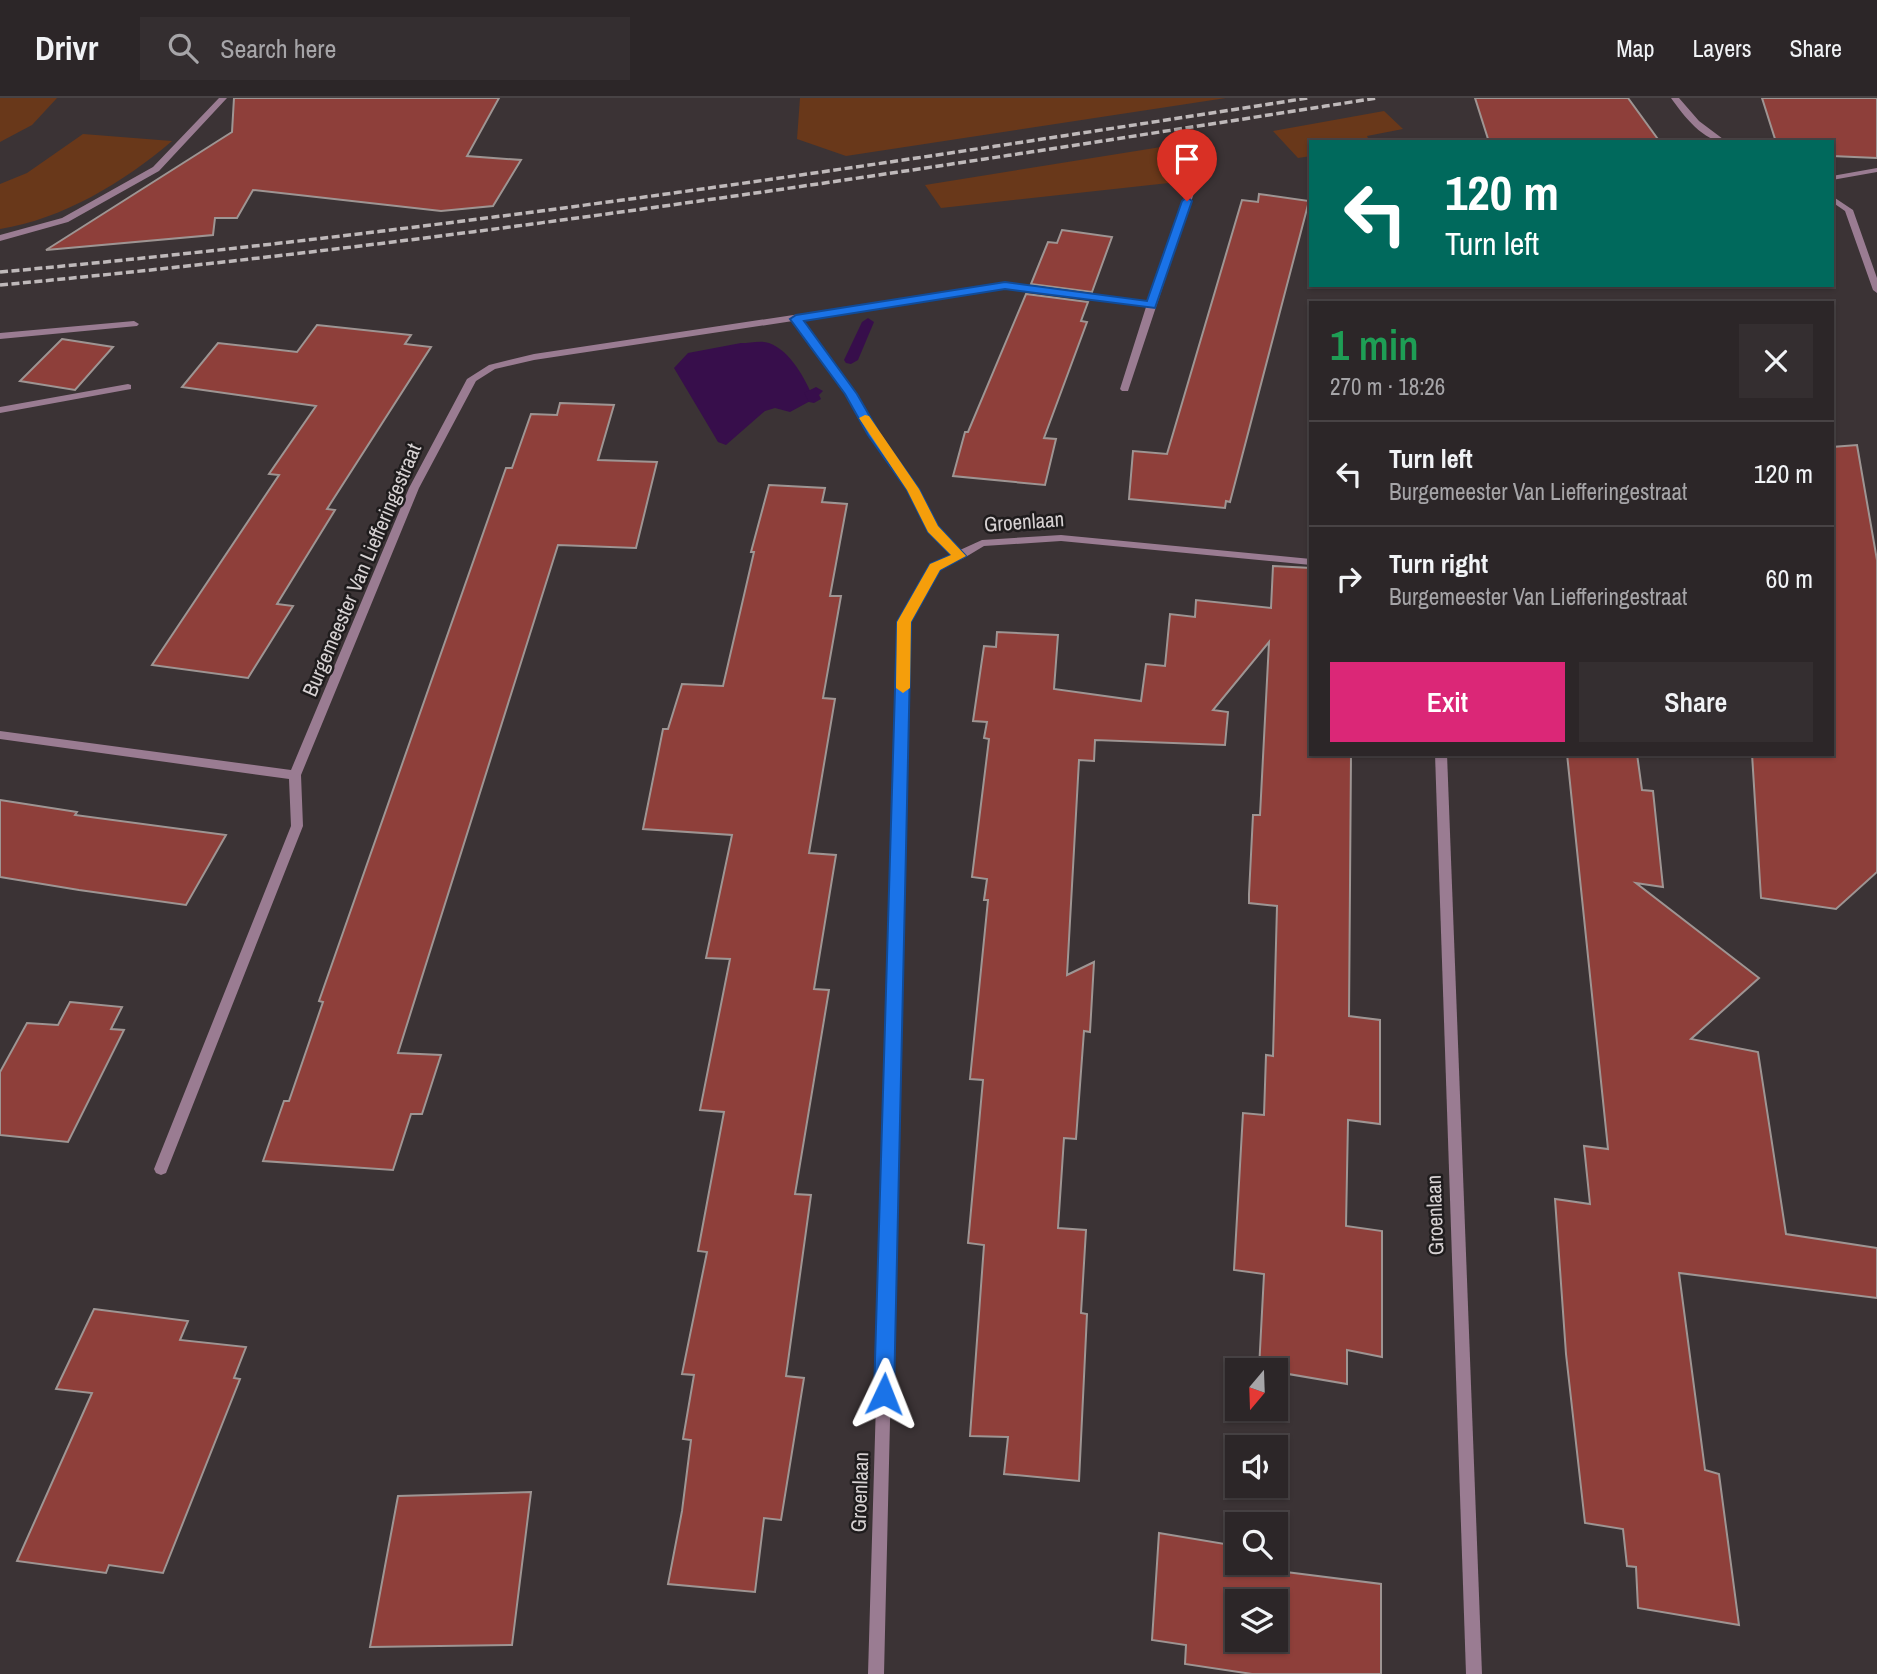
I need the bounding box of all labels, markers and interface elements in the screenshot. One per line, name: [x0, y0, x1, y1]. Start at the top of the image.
search box: [140, 17, 630, 80]
text: Drivr: [35, 26, 98, 70]
icon: search: [164, 29, 202, 67]
text: Search here: [220, 31, 336, 66]
text: Map: [1616, 32, 1654, 64]
text: Layers: [1692, 32, 1751, 64]
text: Share: [1789, 32, 1842, 64]
pin: [1157, 129, 1217, 201]
icon: arrive: [1168, 140, 1206, 178]
text: 120 m: [1445, 159, 1559, 225]
icon: left: [1330, 168, 1421, 259]
text: Turn left: [1445, 222, 1539, 265]
text: 1 min: [1330, 317, 1419, 373]
button: close: [1739, 324, 1813, 398]
text: 270 m · 18:26: [1330, 371, 1445, 402]
street label: Burgemeester Van Liefferingestraat: [295, 439, 428, 701]
text: Turn left: [1389, 441, 1473, 476]
icon: left: [1330, 455, 1368, 493]
text: 120 m: [1754, 456, 1813, 491]
text: Burgemeester Van Liefferingestraat: [1389, 476, 1687, 507]
street label: Groenlaan: [983, 504, 1065, 539]
text: Turn right: [1389, 546, 1488, 581]
icon: right: [1330, 560, 1368, 598]
text: 60 m: [1766, 561, 1813, 596]
text: Burgemeester Van Liefferingestraat: [1389, 581, 1687, 612]
button: Exit: [1330, 662, 1565, 742]
button: Share: [1579, 662, 1813, 742]
street label: Groenlaan: [1419, 1174, 1450, 1256]
position arrow: [847, 1357, 921, 1431]
north arrow: [1225, 1358, 1288, 1421]
map controls: [1225, 1358, 1288, 1652]
button: sound: [1225, 1435, 1288, 1498]
street label: Groenlaan: [844, 1451, 875, 1533]
button: search: [1225, 1512, 1288, 1575]
button: layers: [1225, 1589, 1288, 1652]

